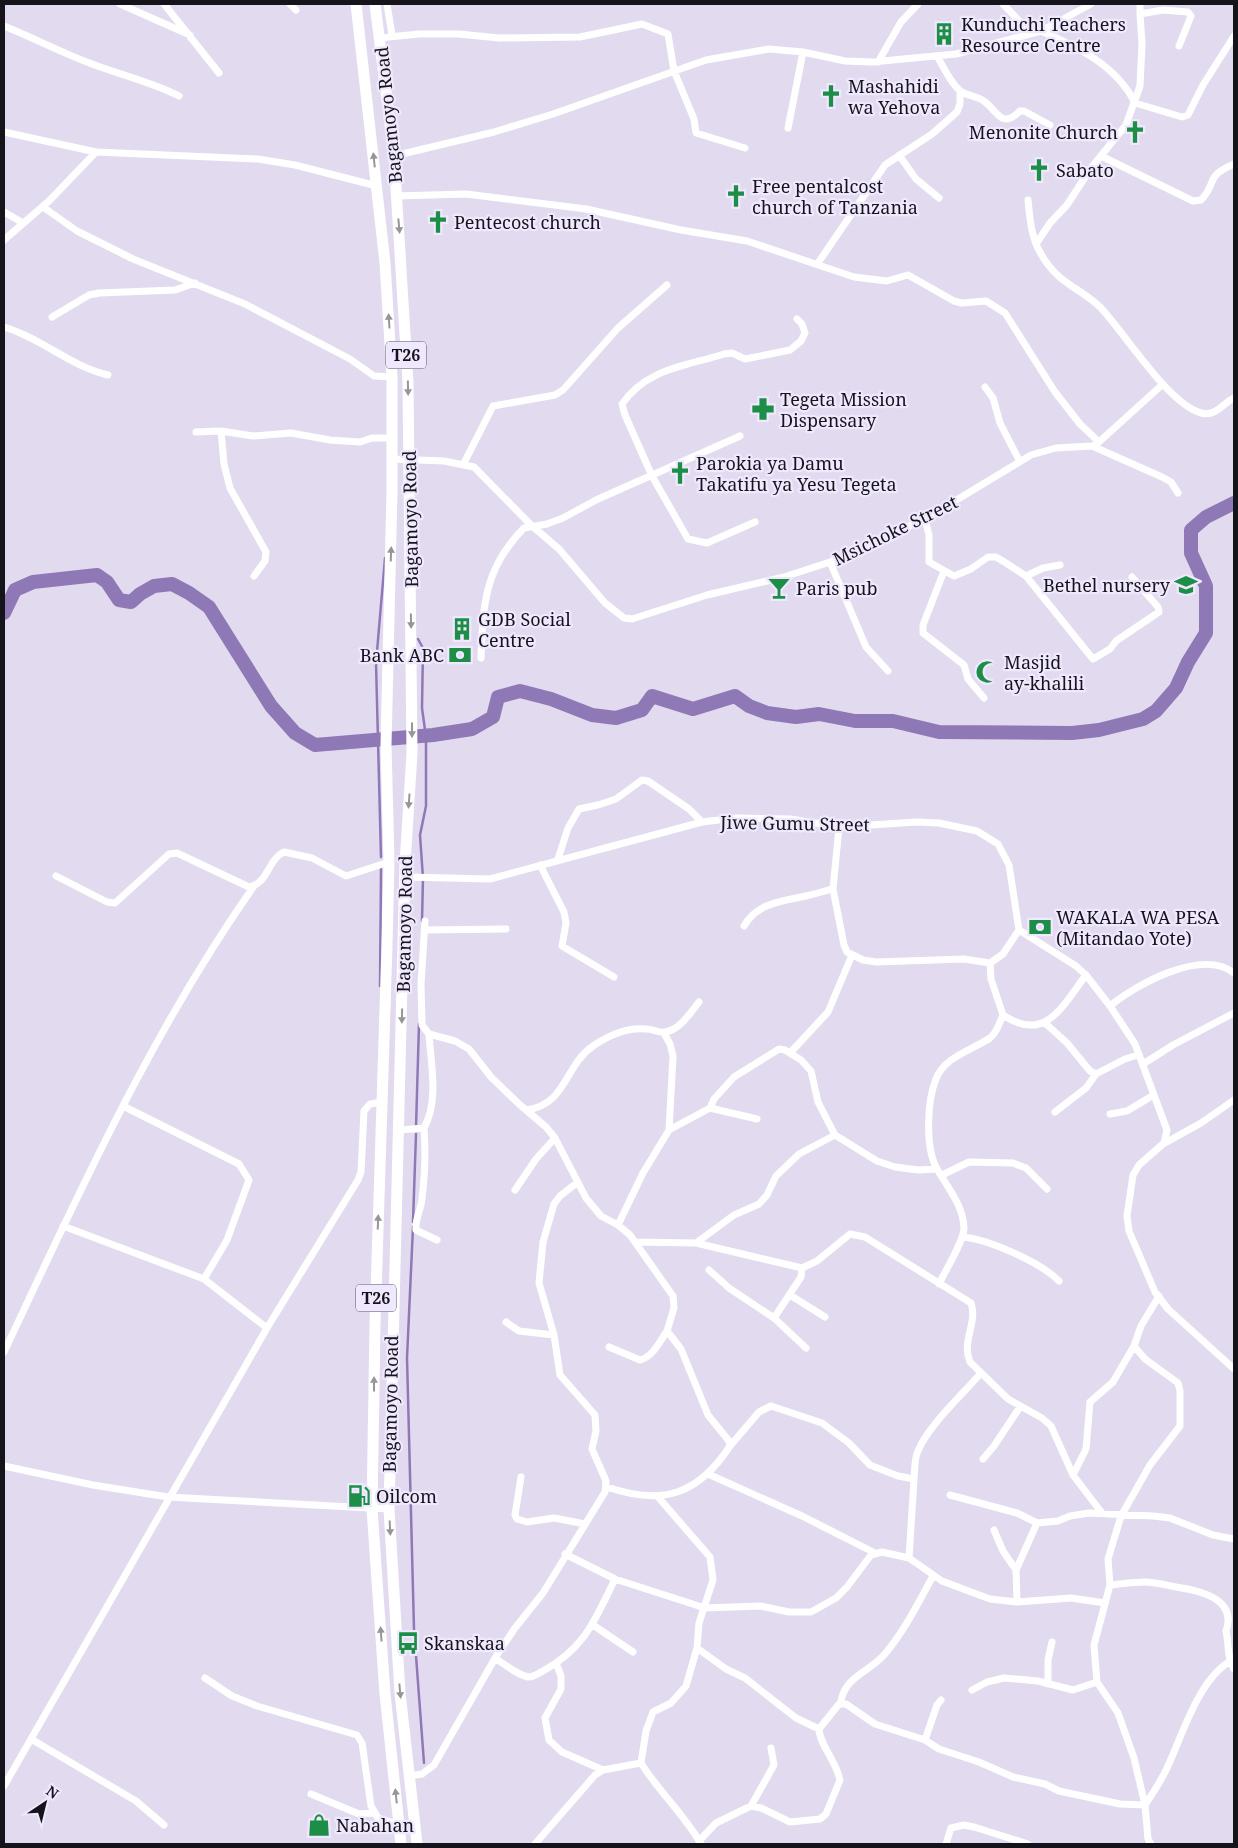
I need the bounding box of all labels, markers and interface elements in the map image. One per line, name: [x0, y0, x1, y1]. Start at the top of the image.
place label: Kunduchi Teachers Resource Centre: [961, 12, 1126, 57]
building icon: Kunduchi Teachers Resource Centre: [931, 21, 957, 47]
street label: Bagamoyo Road: [369, 45, 407, 185]
place label: Mashahidi wa Yehova: [848, 74, 940, 119]
church icon: Mashahidi wa Yehova: [818, 83, 844, 109]
church icon: Menonite Church: [1122, 119, 1148, 145]
place label: Menonite Church: [969, 120, 1118, 144]
one-way arrow: [370, 151, 378, 167]
church icon: Sabato: [1026, 157, 1052, 183]
place label: Sabato: [1056, 158, 1114, 182]
place label: Free pentalcost church of Tanzania: [752, 174, 918, 219]
church icon: Free pentalcost church of Tanzania: [723, 183, 749, 209]
church icon: Pentecost church: [425, 209, 451, 235]
place label: Pentecost church: [454, 210, 601, 234]
one-way arrow: [395, 218, 403, 234]
one-way arrow: [384, 313, 392, 329]
road number: T26: [386, 342, 426, 368]
one-way arrow: [404, 381, 412, 397]
place label: Tegeta Mission Dispensary: [780, 387, 907, 432]
pharmacy icon: Tegeta Mission Dispensary: [750, 396, 776, 422]
street label: Bagamoyo Road: [397, 450, 423, 588]
place label: Parokia ya Damu Takatifu ya Yesu Tegeta: [696, 451, 897, 496]
church icon: Parokia ya Damu Takatifu ya Yesu Tegeta: [667, 460, 693, 486]
street label: Msichoke Street: [829, 489, 961, 571]
one-way arrow: [387, 545, 395, 561]
school or university icon: Bethel nursery: [1173, 572, 1199, 598]
place label: Bethel nursery: [1043, 573, 1171, 597]
bar icon: Paris pub: [766, 575, 792, 601]
place label: Paris pub: [796, 576, 878, 600]
place label: GDB Social Centre: [478, 607, 571, 652]
one-way arrow: [407, 613, 415, 629]
building icon: GDB Social Centre: [449, 616, 475, 642]
bank icon: Bank ABC: [447, 642, 473, 668]
place label: Bank ABC: [360, 643, 444, 667]
place label: Masjid ay-khalili: [1004, 650, 1085, 695]
mosque icon: Masjid ay-khalili: [974, 659, 1000, 685]
one-way arrow: [408, 723, 416, 739]
one-way arrow: [404, 794, 412, 810]
street label: Jiwe Gumu Street: [719, 810, 870, 836]
street label: Bagamoyo Road: [391, 855, 417, 993]
place label: WAKALA WA PESA (Mitandao Yote): [1056, 905, 1220, 950]
bank icon: WAKALA WA PESA (Mitandao Yote): [1027, 914, 1053, 940]
one-way arrow: [398, 1008, 406, 1024]
one-way arrow: [375, 1214, 383, 1230]
road number: T26: [356, 1285, 396, 1312]
street label: Bagamoyo Road: [377, 1335, 403, 1473]
one-way arrow: [371, 1376, 379, 1392]
fuel station icon: Oilcom: [346, 1483, 372, 1509]
place label: Oilcom: [376, 1484, 437, 1508]
one-way arrow: [386, 1521, 394, 1537]
one-way arrow: [376, 1626, 384, 1642]
bus stop icon: Skanskaa: [395, 1630, 421, 1656]
place label: Skanskaa: [424, 1631, 505, 1655]
one-way arrow: [396, 1683, 404, 1699]
north arrow: [20, 1778, 70, 1828]
text: N: [43, 1781, 63, 1803]
one-way arrow: [391, 1787, 399, 1803]
shop icon: Nabahan: [306, 1812, 332, 1838]
place label: Nabahan: [336, 1813, 415, 1837]

